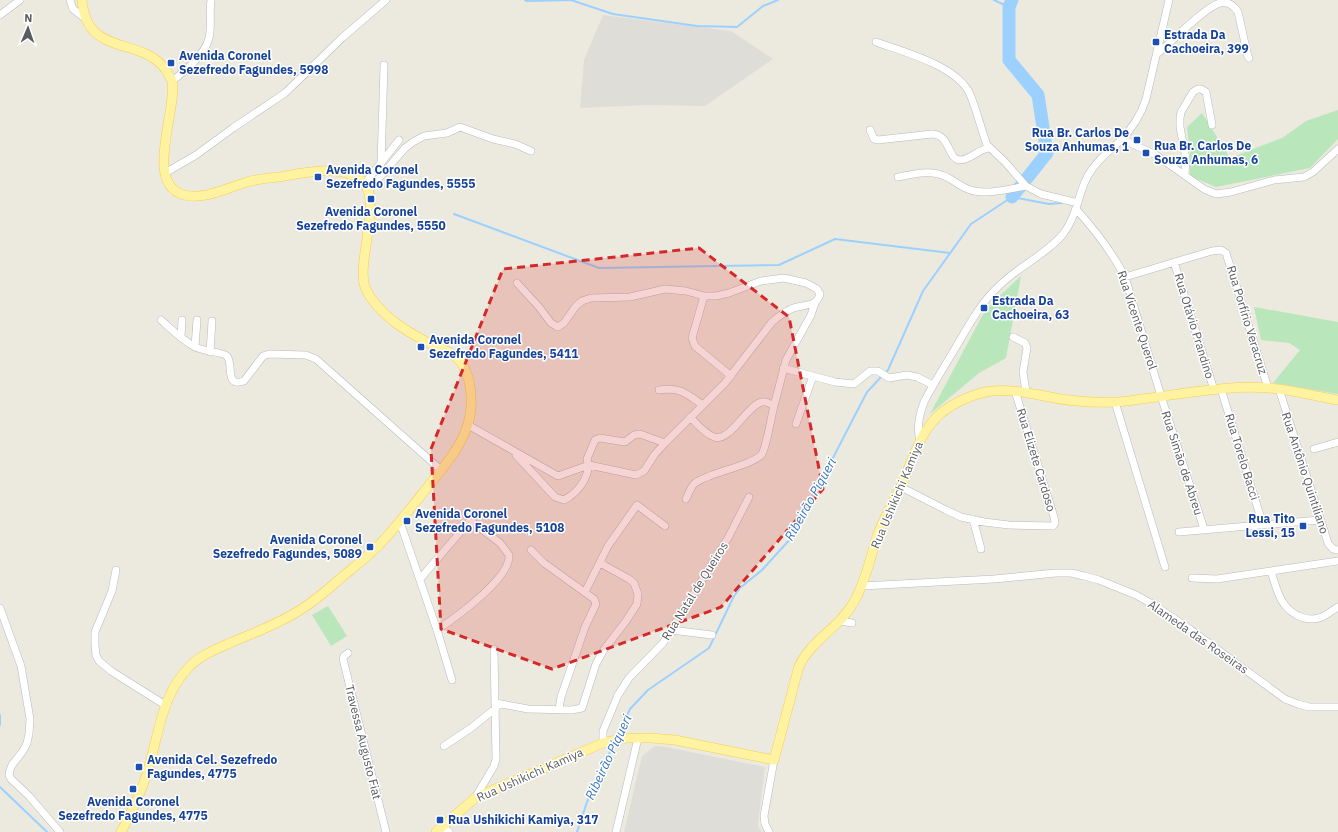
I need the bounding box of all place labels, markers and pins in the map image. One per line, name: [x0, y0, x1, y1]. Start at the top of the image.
place label: Estrada Da Cachoeira, 399: [1164, 27, 1249, 56]
marker: Estrada Da Cachoeira, 399: [1151, 37, 1161, 47]
place label: Avenida Coronel Sezefredo Fagundes, 5998: [179, 48, 328, 77]
marker: Avenida Coronel Sezefredo Fagundes, 5998: [166, 58, 176, 68]
place label: Rua Br. Carlos De Souza Anhumas, 1: [1025, 125, 1129, 154]
marker: Rua Br. Carlos De Souza Anhumas, 1: [1132, 135, 1142, 145]
place label: Rua Br. Carlos De Souza Anhumas, 6: [1154, 138, 1258, 167]
marker: Rua Br. Carlos De Souza Anhumas, 6: [1141, 148, 1151, 158]
place label: Avenida Coronel Sezefredo Fagundes, 5555: [326, 162, 475, 191]
marker: Avenida Coronel Sezefredo Fagundes, 5555: [313, 172, 323, 182]
marker: Avenida Coronel Sezefredo Fagundes, 5550: [366, 194, 376, 204]
place label: Avenida Coronel Sezefredo Fagundes, 5550: [296, 204, 446, 233]
place label: Estrada Da Cachoeira, 63: [992, 293, 1070, 322]
marker: Estrada Da Cachoeira, 63: [979, 303, 989, 313]
place label: Avenida Coronel Sezefredo Fagundes, 5411: [429, 332, 578, 361]
marker: Avenida Coronel Sezefredo Fagundes, 5411: [416, 342, 426, 352]
place label: Avenida Coronel Sezefredo Fagundes, 5108: [415, 506, 564, 535]
place label: Rua Tito Lessi, 15: [1246, 511, 1295, 540]
marker: Avenida Coronel Sezefredo Fagundes, 5108: [402, 516, 412, 526]
marker: Rua Tito Lessi, 15: [1298, 521, 1308, 531]
place label: Avenida Coronel Sezefredo Fagundes, 5089: [213, 532, 362, 561]
marker: Avenida Coronel Sezefredo Fagundes, 5089: [365, 542, 375, 552]
place label: Avenida Cel. Sezefredo Fagundes, 4775: [147, 752, 278, 781]
marker: Avenida Cel. Sezefredo Fagundes, 4775: [134, 762, 144, 772]
marker: Avenida Coronel Sezefredo Fagundes, 4775: [128, 784, 138, 794]
place label: Avenida Coronel Sezefredo Fagundes, 4775: [58, 794, 208, 823]
place label: Rua Ushikichi Kamiya, 317: [448, 812, 598, 827]
marker: Rua Ushikichi Kamiya, 317: [435, 815, 445, 825]

